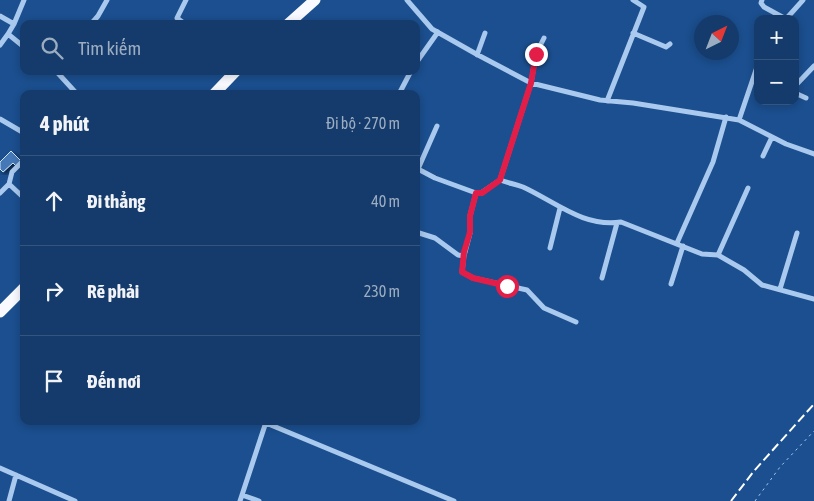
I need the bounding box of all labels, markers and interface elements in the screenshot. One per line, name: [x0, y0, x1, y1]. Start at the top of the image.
north arrow: [694, 15, 739, 60]
map controls: [754, 15, 799, 105]
button: +: [754, 15, 799, 60]
search box: [20, 20, 420, 75]
icon: search: [38, 34, 66, 62]
text: Tìm kiếm: [78, 37, 141, 59]
route end: [525, 43, 548, 66]
button: −: [754, 60, 799, 105]
text: 4 phút: [40, 111, 89, 135]
text: Đi bộ · 270 m: [326, 114, 400, 132]
icon: ahead: [40, 187, 68, 215]
text: Đi thẳng: [87, 190, 146, 212]
text: 40 m: [371, 192, 400, 210]
route start: [496, 275, 519, 298]
icon: right: [40, 277, 68, 305]
text: Rẽ phải: [87, 280, 139, 302]
text: 230 m: [364, 282, 400, 300]
icon: arrive: [40, 367, 68, 395]
text: Đến nơi: [87, 370, 141, 392]

